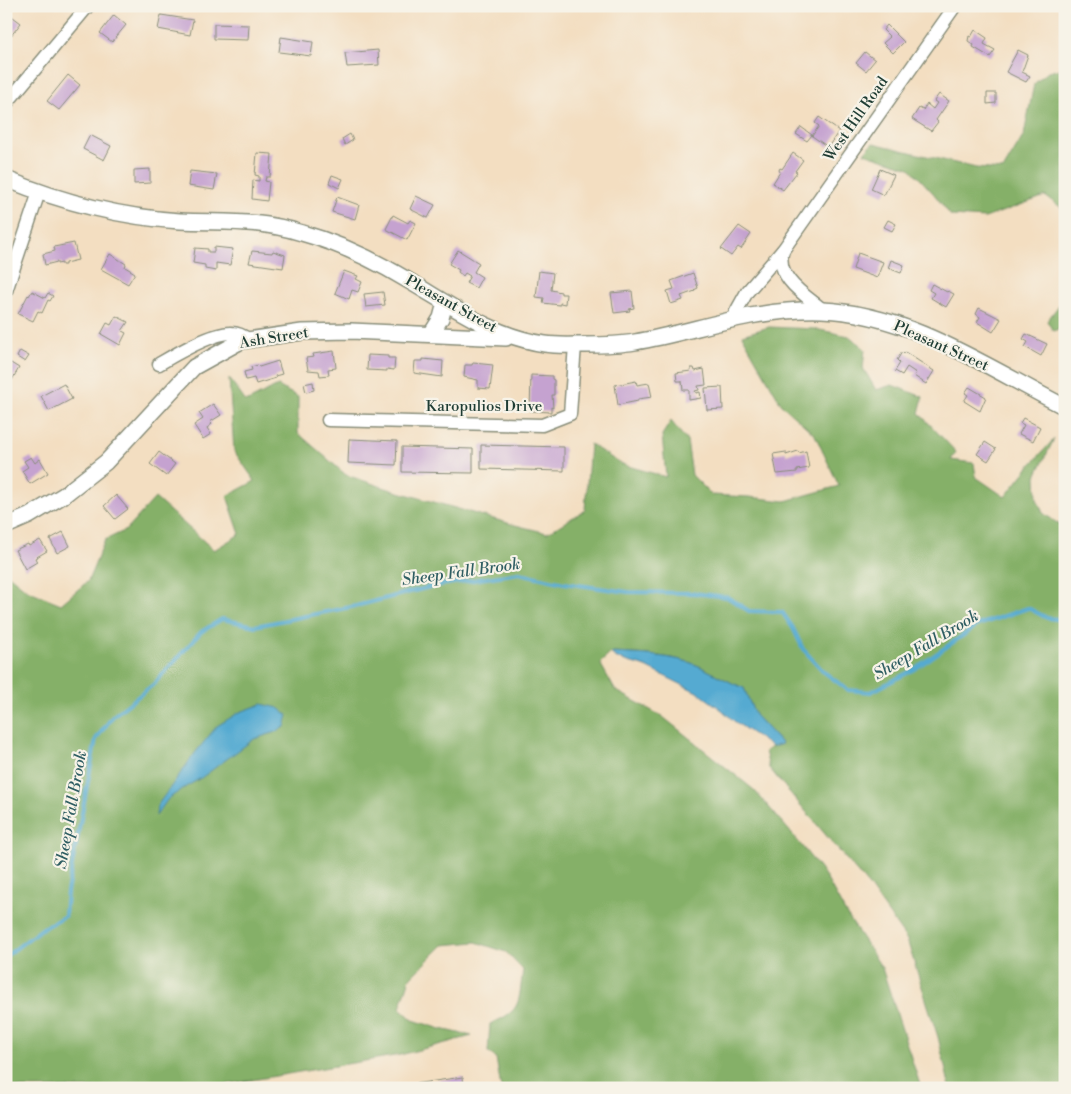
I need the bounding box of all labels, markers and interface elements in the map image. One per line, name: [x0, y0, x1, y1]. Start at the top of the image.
street label: West Hill Road: [819, 73, 892, 166]
street label: Pleasant Street: [402, 271, 501, 337]
street label: Pleasant Street: [890, 317, 992, 376]
street label: Ash Street: [237, 323, 311, 353]
street label: Karopulios Drive: [426, 397, 542, 416]
water label: Sheep Fall Brook: [401, 554, 521, 590]
water label: Sheep Fall Brook: [870, 606, 982, 684]
water label: Sheep Fall Brook: [51, 750, 91, 870]

